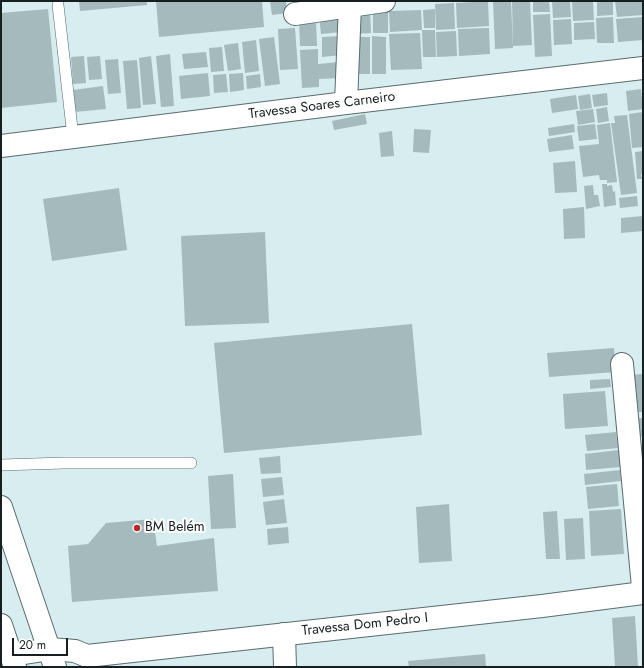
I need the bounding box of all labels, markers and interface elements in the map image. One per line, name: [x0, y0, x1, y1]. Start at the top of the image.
street label: Travessa Soares Carneiro: [248, 89, 396, 123]
place label: BM Belém: [145, 520, 205, 536]
marker: BM Belém: [132, 523, 142, 533]
street label: Travessa Dom Pedro I: [301, 610, 429, 640]
scale bar: [14, 630, 70, 656]
text: 20 m: [19, 636, 46, 654]

